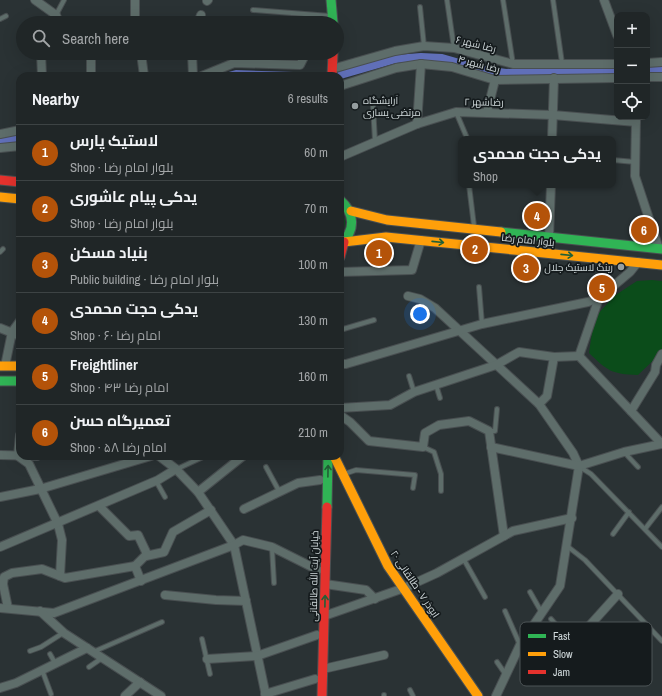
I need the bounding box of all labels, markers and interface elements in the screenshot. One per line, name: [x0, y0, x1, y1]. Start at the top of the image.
map controls: [614, 12, 650, 120]
button: +: [614, 12, 650, 48]
search box: [16, 16, 344, 60]
icon: search: [30, 27, 52, 49]
text: Search here: [62, 28, 129, 49]
street label: رضا شهر ۶: [455, 33, 497, 55]
button: −: [614, 48, 650, 84]
street label: رضا شهر ۴: [457, 52, 501, 76]
button: locate: [614, 84, 650, 120]
text: Nearby: [32, 87, 79, 110]
text: 6 results: [288, 90, 328, 107]
place label: آرایشگاه مرتضی یساری: [363, 94, 421, 119]
street label: رضاشهر ۲: [464, 95, 504, 109]
marker: آرایشگاه مرتضی یساری: [350, 101, 360, 111]
text: لاستیک پارس: [70, 130, 158, 151]
popup: [458, 136, 616, 188]
text: یدکی حجت محمدی: [473, 143, 601, 164]
text: 1: [42, 144, 48, 161]
text: 60 m: [304, 144, 328, 161]
text: Shop · بلوار امام رضا: [70, 159, 173, 176]
text: Shop: [473, 168, 498, 185]
text: یدکی پیام عاشوری: [70, 186, 197, 207]
text: 2: [42, 200, 48, 217]
text: 70 m: [304, 200, 328, 217]
pin: 4: [524, 201, 550, 231]
text: Shop · بلوار امام رضا: [70, 215, 173, 232]
pin: 6: [631, 215, 657, 245]
street label: بلوار امام رضا: [501, 231, 555, 250]
pin: 2: [462, 234, 488, 264]
pin: 1: [366, 238, 392, 268]
one-way arrow: [431, 238, 444, 245]
text: بنیاد مسکن: [70, 242, 148, 263]
one-way arrow: [560, 251, 573, 259]
pin: 3: [513, 253, 539, 283]
text: 3: [42, 256, 48, 273]
text: 100 m: [298, 256, 328, 273]
place label: رینگ لاستیک جلال: [544, 261, 613, 274]
marker: رینگ لاستیک جلال: [616, 262, 626, 272]
text: Public building · بلوار امام رضا: [70, 271, 219, 288]
pin: 5: [589, 273, 615, 303]
text: یدکی حجت محمدی: [70, 298, 198, 319]
your location: [410, 304, 430, 324]
text: 4: [42, 312, 48, 329]
text: 130 m: [298, 312, 328, 329]
text: Shop · امام رضا ۶۰: [70, 327, 161, 344]
text: Freightliner: [70, 354, 138, 375]
text: 5: [42, 368, 48, 385]
text: 160 m: [298, 368, 328, 385]
text: Shop · امام رضا ۴۳: [70, 379, 169, 396]
text: تعمیرگاه حسن: [70, 410, 170, 431]
text: 6: [42, 424, 48, 441]
text: 210 m: [298, 424, 328, 441]
text: Shop · امام رضا ۵۸: [70, 439, 167, 456]
one-way arrow: [324, 465, 332, 478]
street label: خیابان آیت الله طالقانی: [306, 530, 321, 622]
street label: ابوذر ۷ - طالقانی ۲۰: [388, 548, 442, 620]
one-way arrow: [321, 595, 329, 608]
legend: [520, 622, 652, 686]
text: Fast: [553, 629, 571, 643]
text: Slow: [553, 647, 573, 661]
text: Jam: [553, 665, 570, 679]

